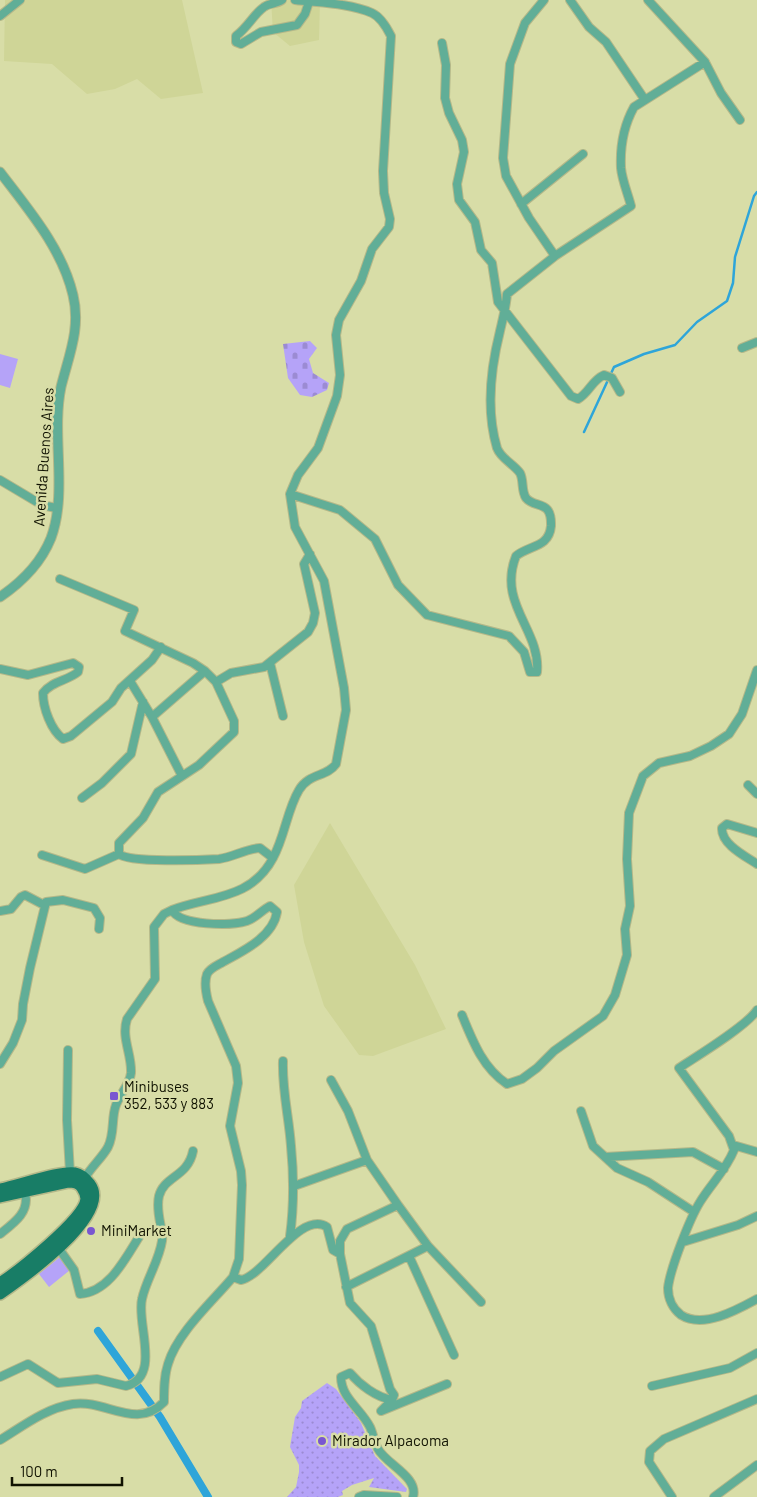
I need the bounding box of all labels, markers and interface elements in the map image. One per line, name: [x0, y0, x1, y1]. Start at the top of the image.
street label: Avenida Buenos Aires: [29, 387, 57, 527]
place label: Minibuses 352, 533 y 883: [124, 1077, 214, 1112]
marker: Minibuses 352, 533 y 883: [108, 1090, 120, 1102]
place label: MiniMarket: [101, 1221, 172, 1239]
marker: MiniMarket: [85, 1225, 97, 1237]
place label: Mirador Alpacoma: [332, 1431, 449, 1449]
marker: Mirador Alpacoma: [316, 1435, 328, 1447]
scale bar: [12, 1454, 122, 1486]
text: 100 m: [20, 1462, 58, 1480]

